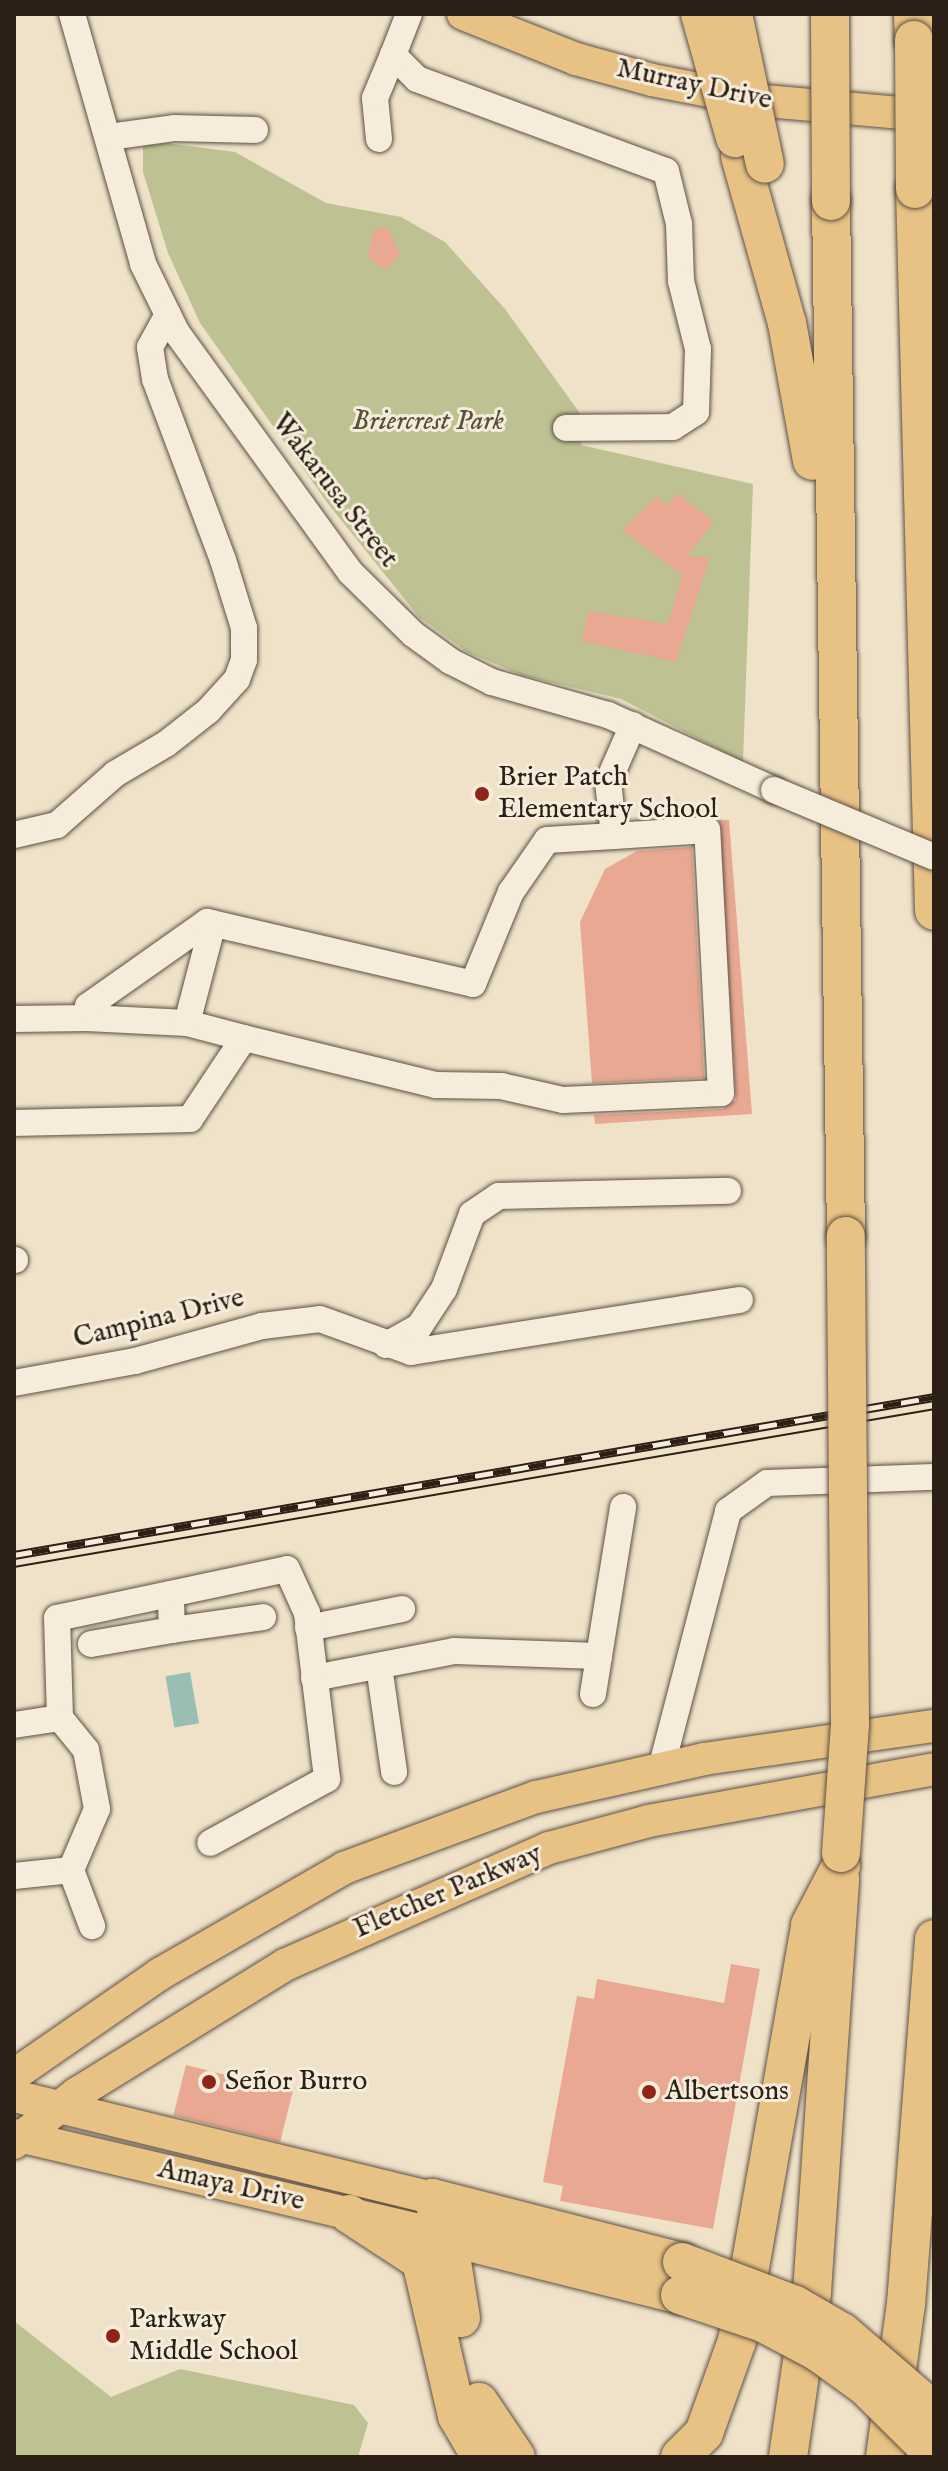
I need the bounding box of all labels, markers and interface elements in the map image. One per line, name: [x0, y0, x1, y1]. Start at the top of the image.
street label: Murray Drive: [613, 52, 775, 118]
park label: Briercrest Park: [352, 405, 504, 439]
street label: Wakarusa Street: [263, 407, 405, 575]
place label: Brier Patch Elementary School: [498, 761, 718, 827]
marker: Brier Patch Elementary School: [473, 785, 491, 803]
street label: Campina Drive: [70, 1282, 248, 1356]
street label: Fletcher Parkway: [349, 1837, 547, 1947]
place label: Señor Burro: [225, 2065, 367, 2099]
marker: Señor Burro: [200, 2073, 218, 2091]
place label: Albertsons: [665, 2075, 789, 2109]
marker: Albertsons: [640, 2083, 658, 2101]
street label: Amaya Drive: [154, 2153, 308, 2219]
place label: Parkway Middle School: [129, 2303, 298, 2369]
marker: Parkway Middle School: [104, 2327, 122, 2345]

